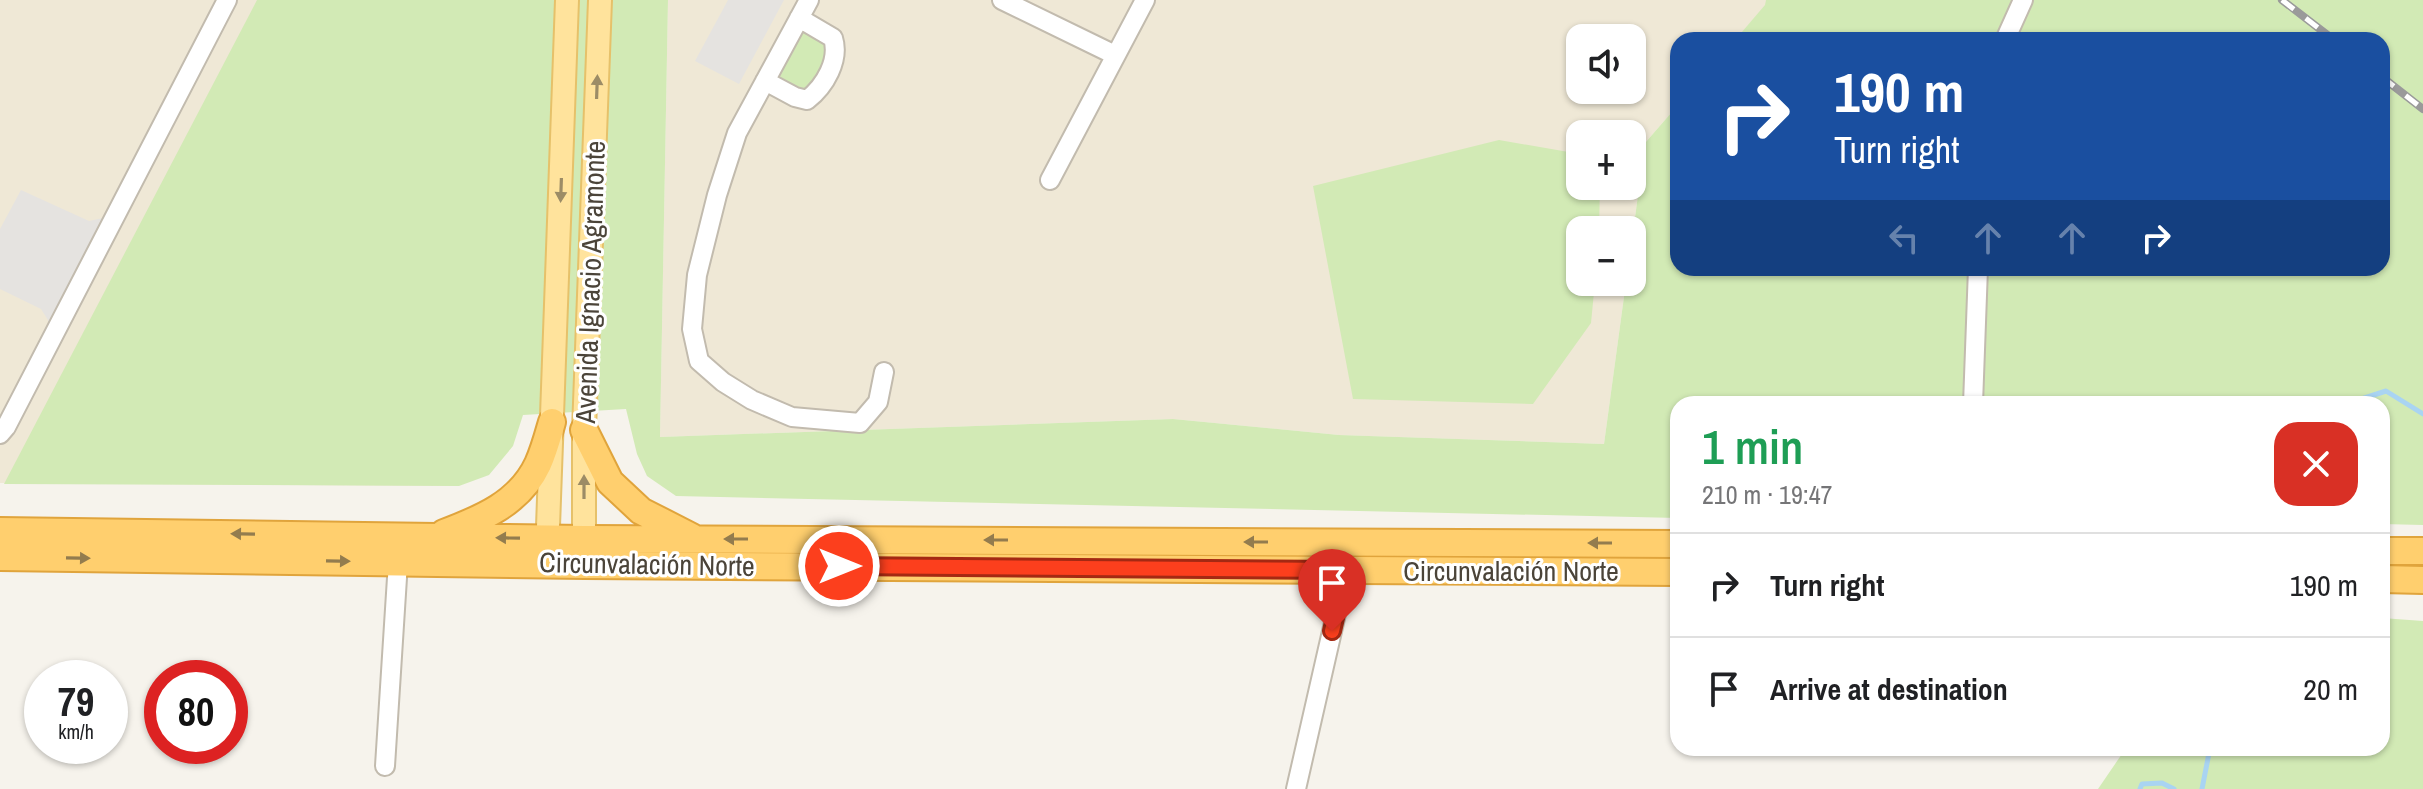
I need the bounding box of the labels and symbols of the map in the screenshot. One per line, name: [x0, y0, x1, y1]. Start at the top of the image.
one-way arrow: [591, 74, 604, 99]
street label: Avenida Ignacio Agramonte: [566, 140, 614, 425]
one-way arrow: [554, 178, 567, 203]
one-way arrow: [578, 474, 590, 499]
position arrow: [797, 524, 881, 608]
one-way arrow: [230, 528, 255, 541]
one-way arrow: [495, 532, 520, 544]
one-way arrow: [723, 533, 748, 545]
one-way arrow: [983, 534, 1008, 547]
one-way arrow: [1243, 536, 1268, 548]
one-way arrow: [1587, 537, 1612, 549]
street label: Circunvalación Norte: [539, 543, 755, 585]
pin: [1298, 549, 1366, 631]
one-way arrow: [66, 552, 91, 564]
street label: Circunvalación Norte: [1403, 552, 1619, 590]
one-way arrow: [326, 555, 351, 567]
speed limit sign: 80: [144, 660, 248, 764]

